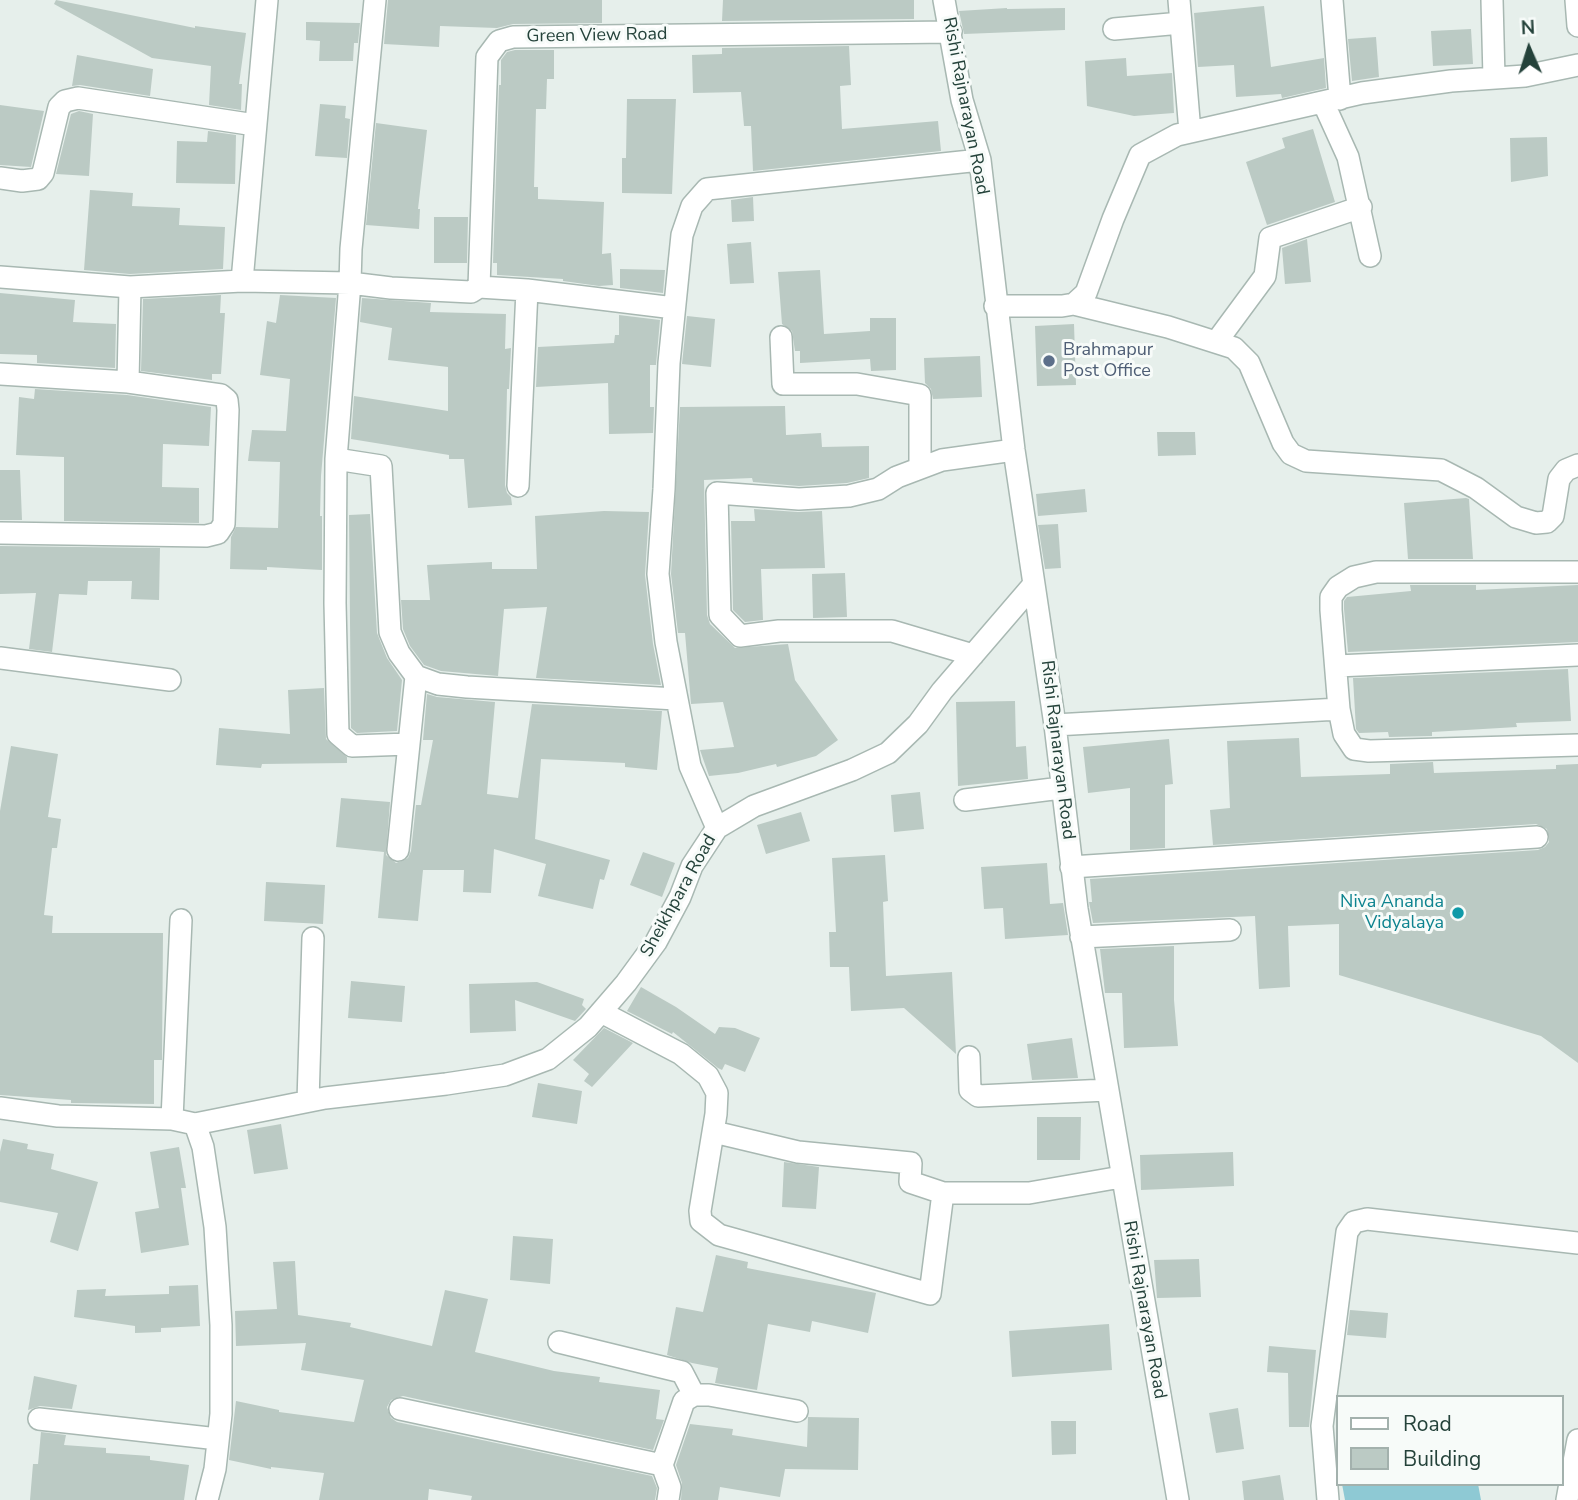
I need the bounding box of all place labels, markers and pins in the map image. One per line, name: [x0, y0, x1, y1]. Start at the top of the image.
place label: Brahmapur Post Office: [1063, 340, 1153, 382]
marker: Brahmapur Post Office: [1041, 353, 1057, 369]
place label: Niva Ananda Vidyalaya: [1340, 892, 1444, 934]
marker: Niva Ananda Vidyalaya: [1450, 905, 1466, 921]

